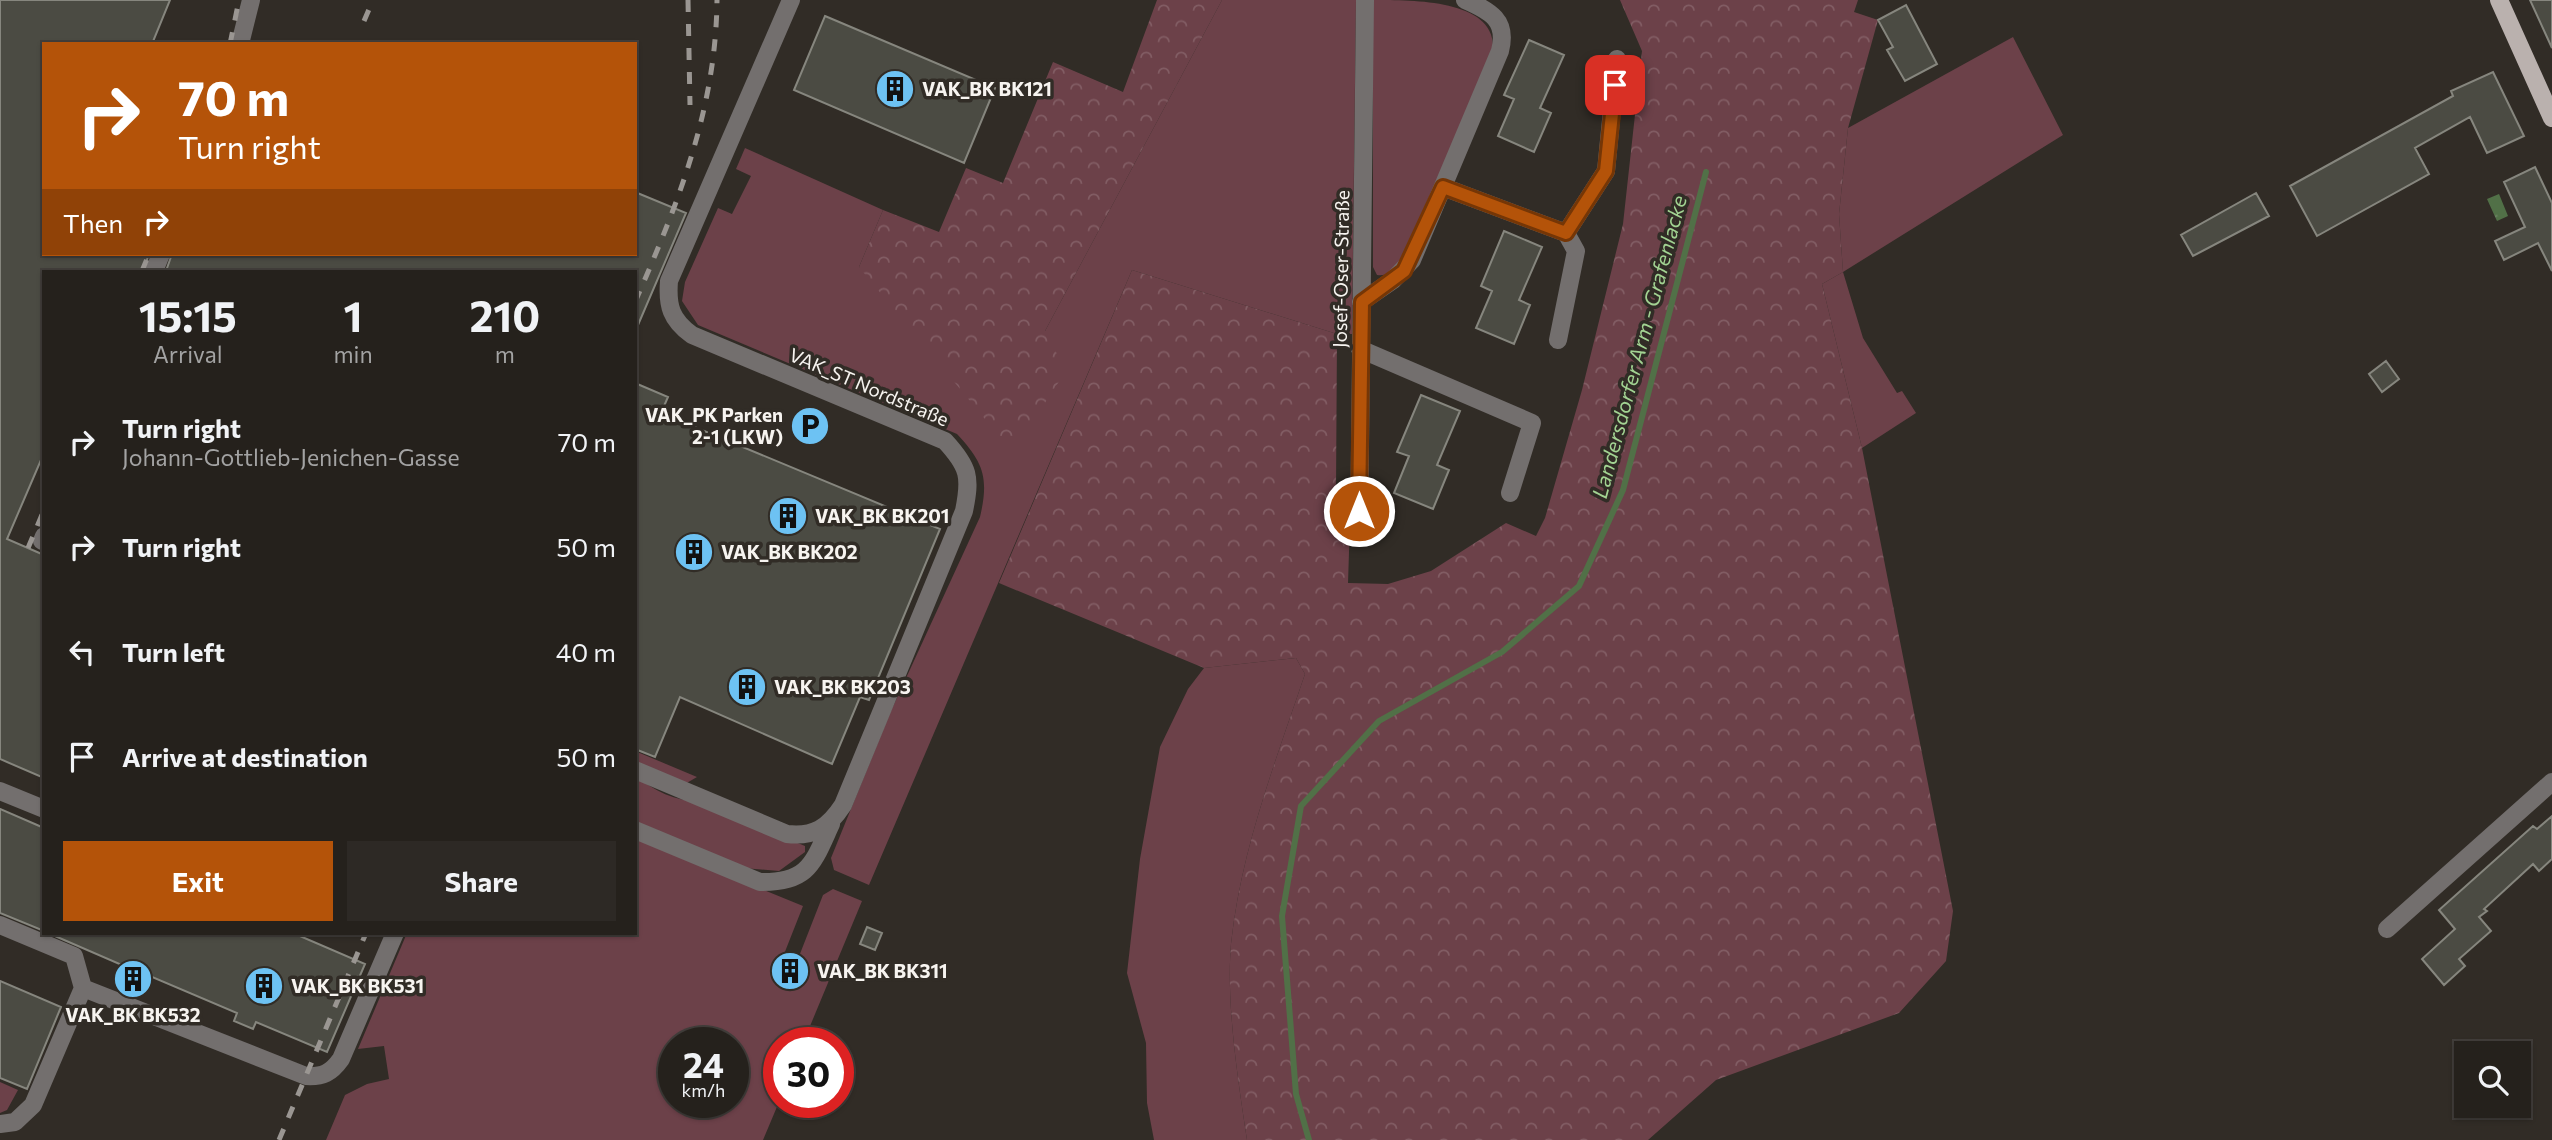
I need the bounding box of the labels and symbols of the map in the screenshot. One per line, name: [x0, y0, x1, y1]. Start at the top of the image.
pin: [1585, 55, 1645, 115]
building icon: VAK_BK BK121: [874, 68, 916, 110]
place label: VAK_BK BK121: [922, 77, 1052, 100]
street label: Josef-Oser-Straße: [1328, 190, 1353, 348]
water label: Landersdorfer Arm - Grafenlacke: [1586, 192, 1691, 501]
street label: VAK_ST Nordstraße: [786, 343, 952, 431]
place label: VAK_PK Parken 2-1 (LKW): [645, 403, 783, 448]
parking icon: VAK_PK Parken 2-1 (LKW): [789, 405, 831, 447]
position arrow: [1322, 474, 1396, 548]
building icon: VAK_BK BK201: [767, 495, 809, 537]
place label: VAK_BK BK201: [815, 504, 949, 527]
building icon: VAK_BK BK202: [673, 531, 715, 573]
place label: VAK_BK BK202: [721, 540, 857, 563]
building icon: VAK_BK BK203: [726, 666, 768, 708]
place label: VAK_BK BK203: [774, 675, 911, 698]
building icon: VAK_BK BK311: [769, 950, 811, 992]
building icon: VAK_BK BK532: [112, 958, 154, 1000]
place label: VAK_BK BK311: [817, 959, 948, 982]
building icon: VAK_BK BK531: [243, 965, 285, 1007]
place label: VAK_BK BK531: [291, 974, 424, 997]
place label: VAK_BK BK532: [65, 1003, 201, 1026]
speed limit sign: 30: [763, 1027, 854, 1118]

